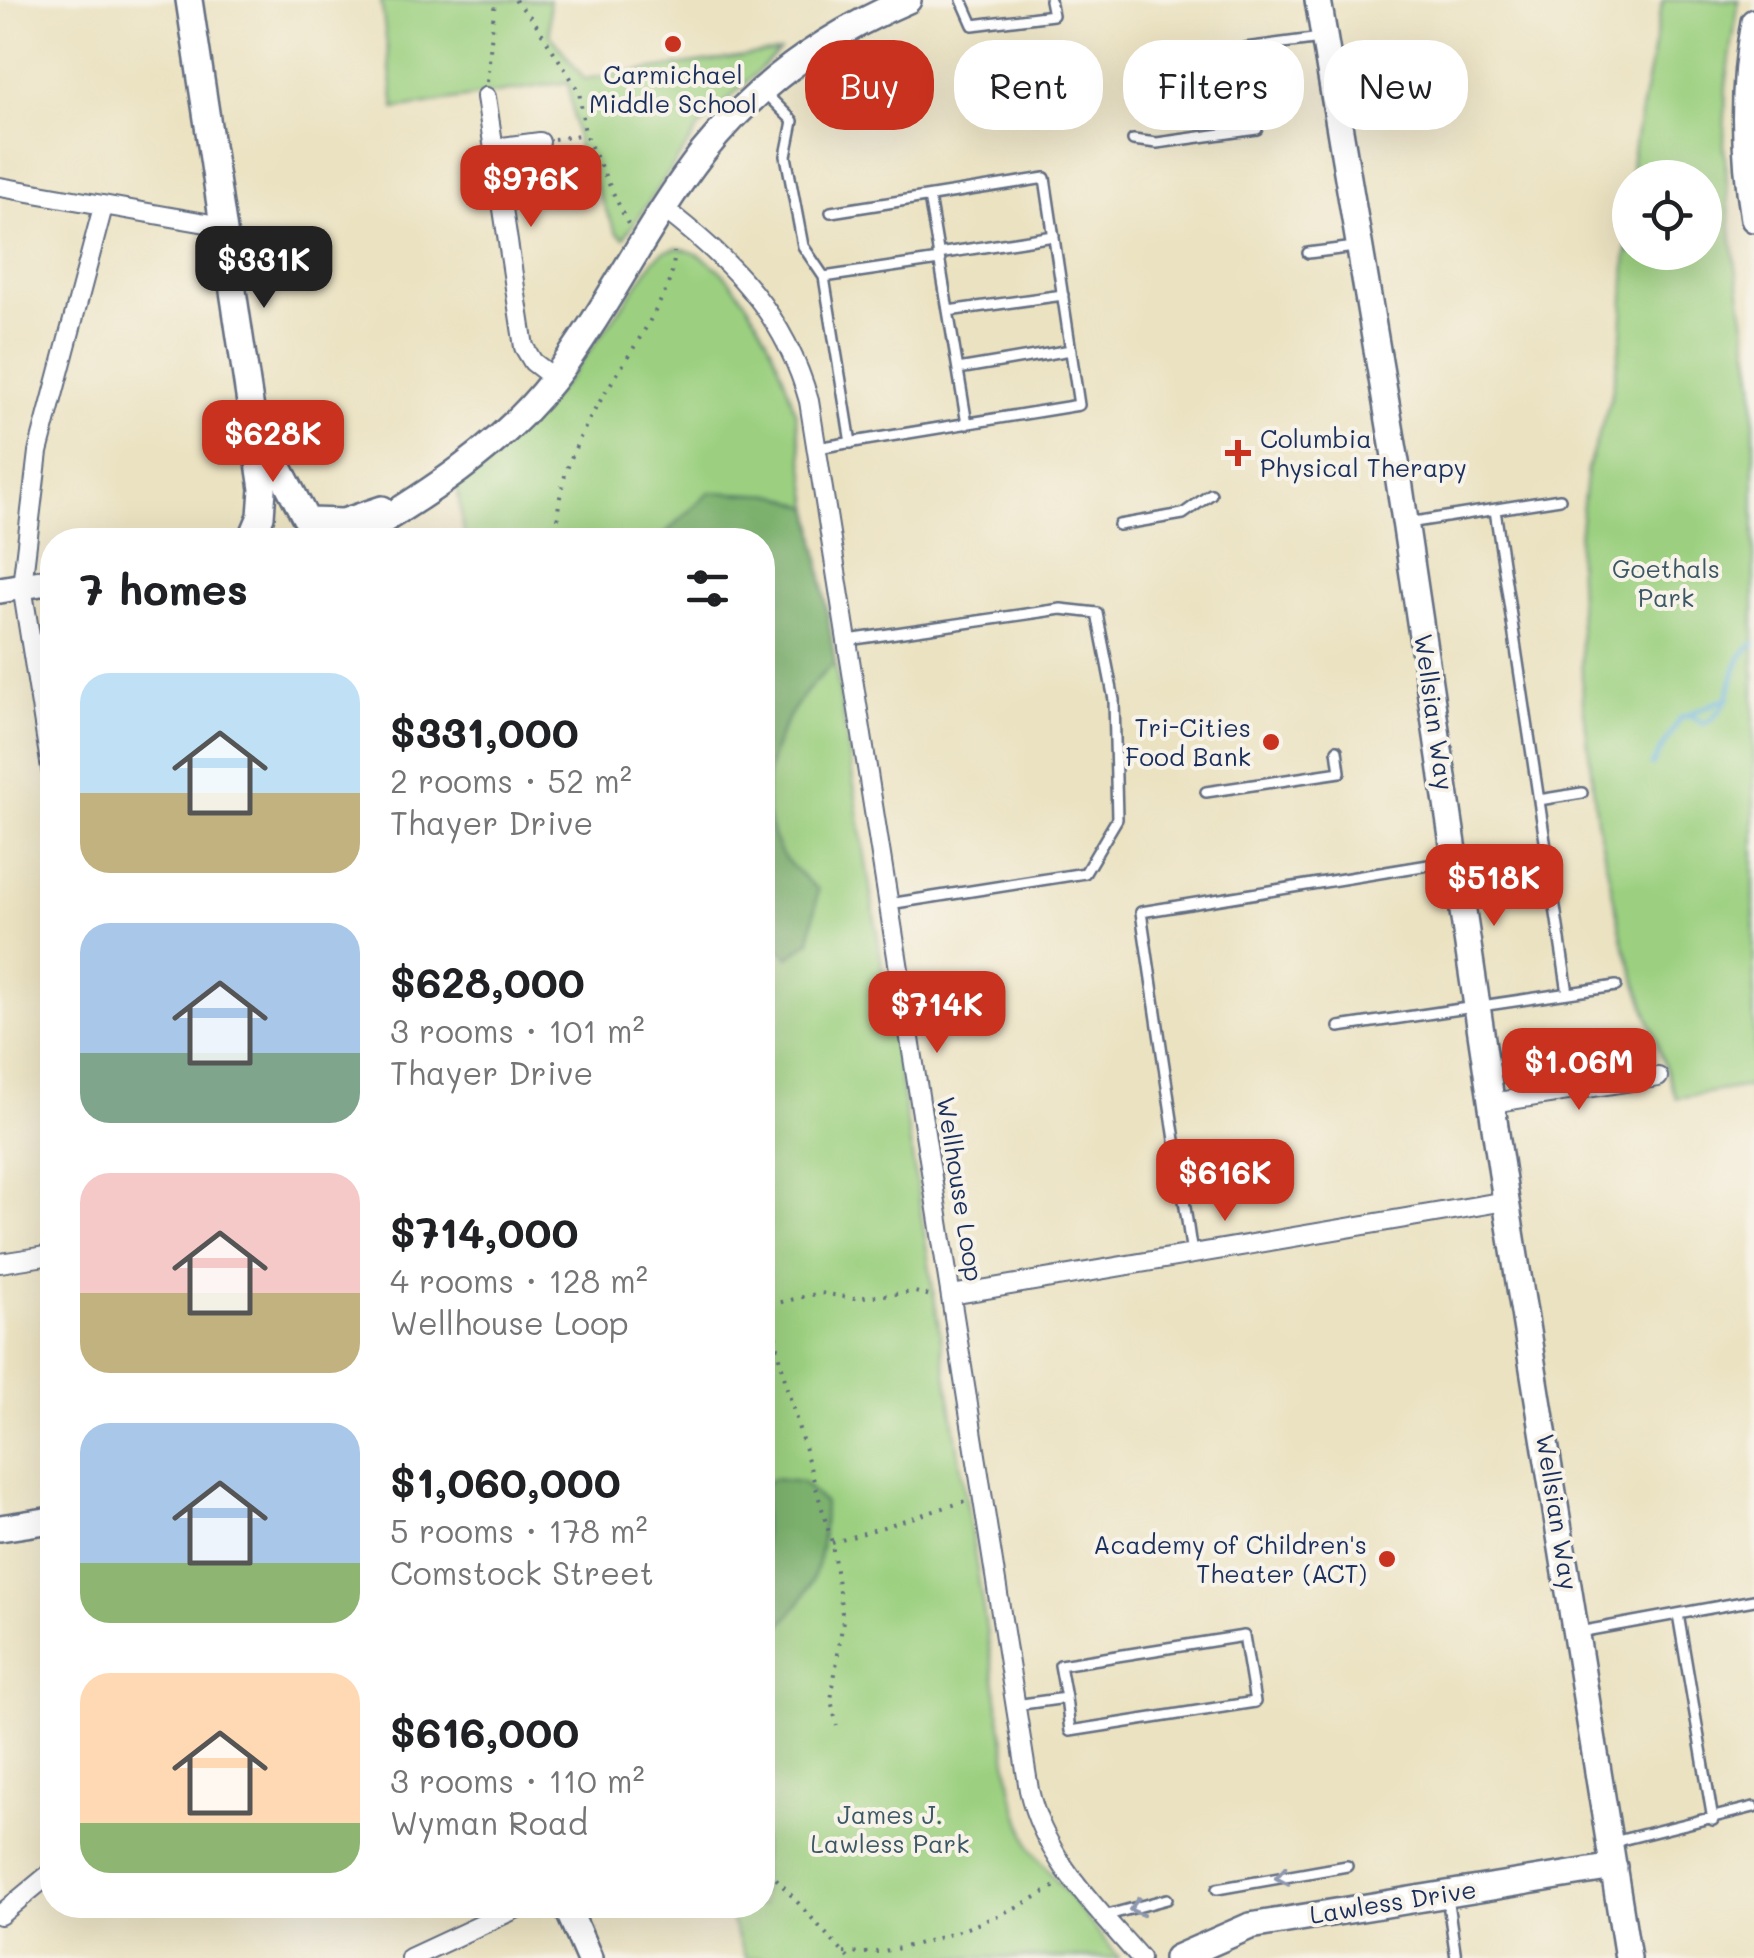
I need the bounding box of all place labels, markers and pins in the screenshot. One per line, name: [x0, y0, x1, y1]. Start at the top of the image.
marker: Carmichael Middle School: [662, 33, 684, 55]
place label: Carmichael Middle School: [589, 58, 757, 119]
pin: $976K: [461, 145, 601, 230]
pin: $331K: [194, 226, 334, 311]
pin: $628K: [203, 400, 343, 485]
place label: Columbia Physical Therapy: [1260, 422, 1467, 484]
marker: Columbia Physical Therapy: [1225, 440, 1251, 466]
place label: Tri-Cities Food Bank: [1125, 711, 1251, 772]
marker: Tri-Cities Food Bank: [1260, 731, 1282, 753]
pin: $518K: [1424, 844, 1564, 929]
pin: $714K: [867, 971, 1007, 1056]
pin: $1.06M: [1498, 1028, 1660, 1113]
pin: $616K: [1155, 1139, 1295, 1224]
place label: Academy of Children's Theater (ACT): [1093, 1528, 1367, 1589]
marker: Academy of Children's Theater (ACT): [1376, 1548, 1398, 1570]

